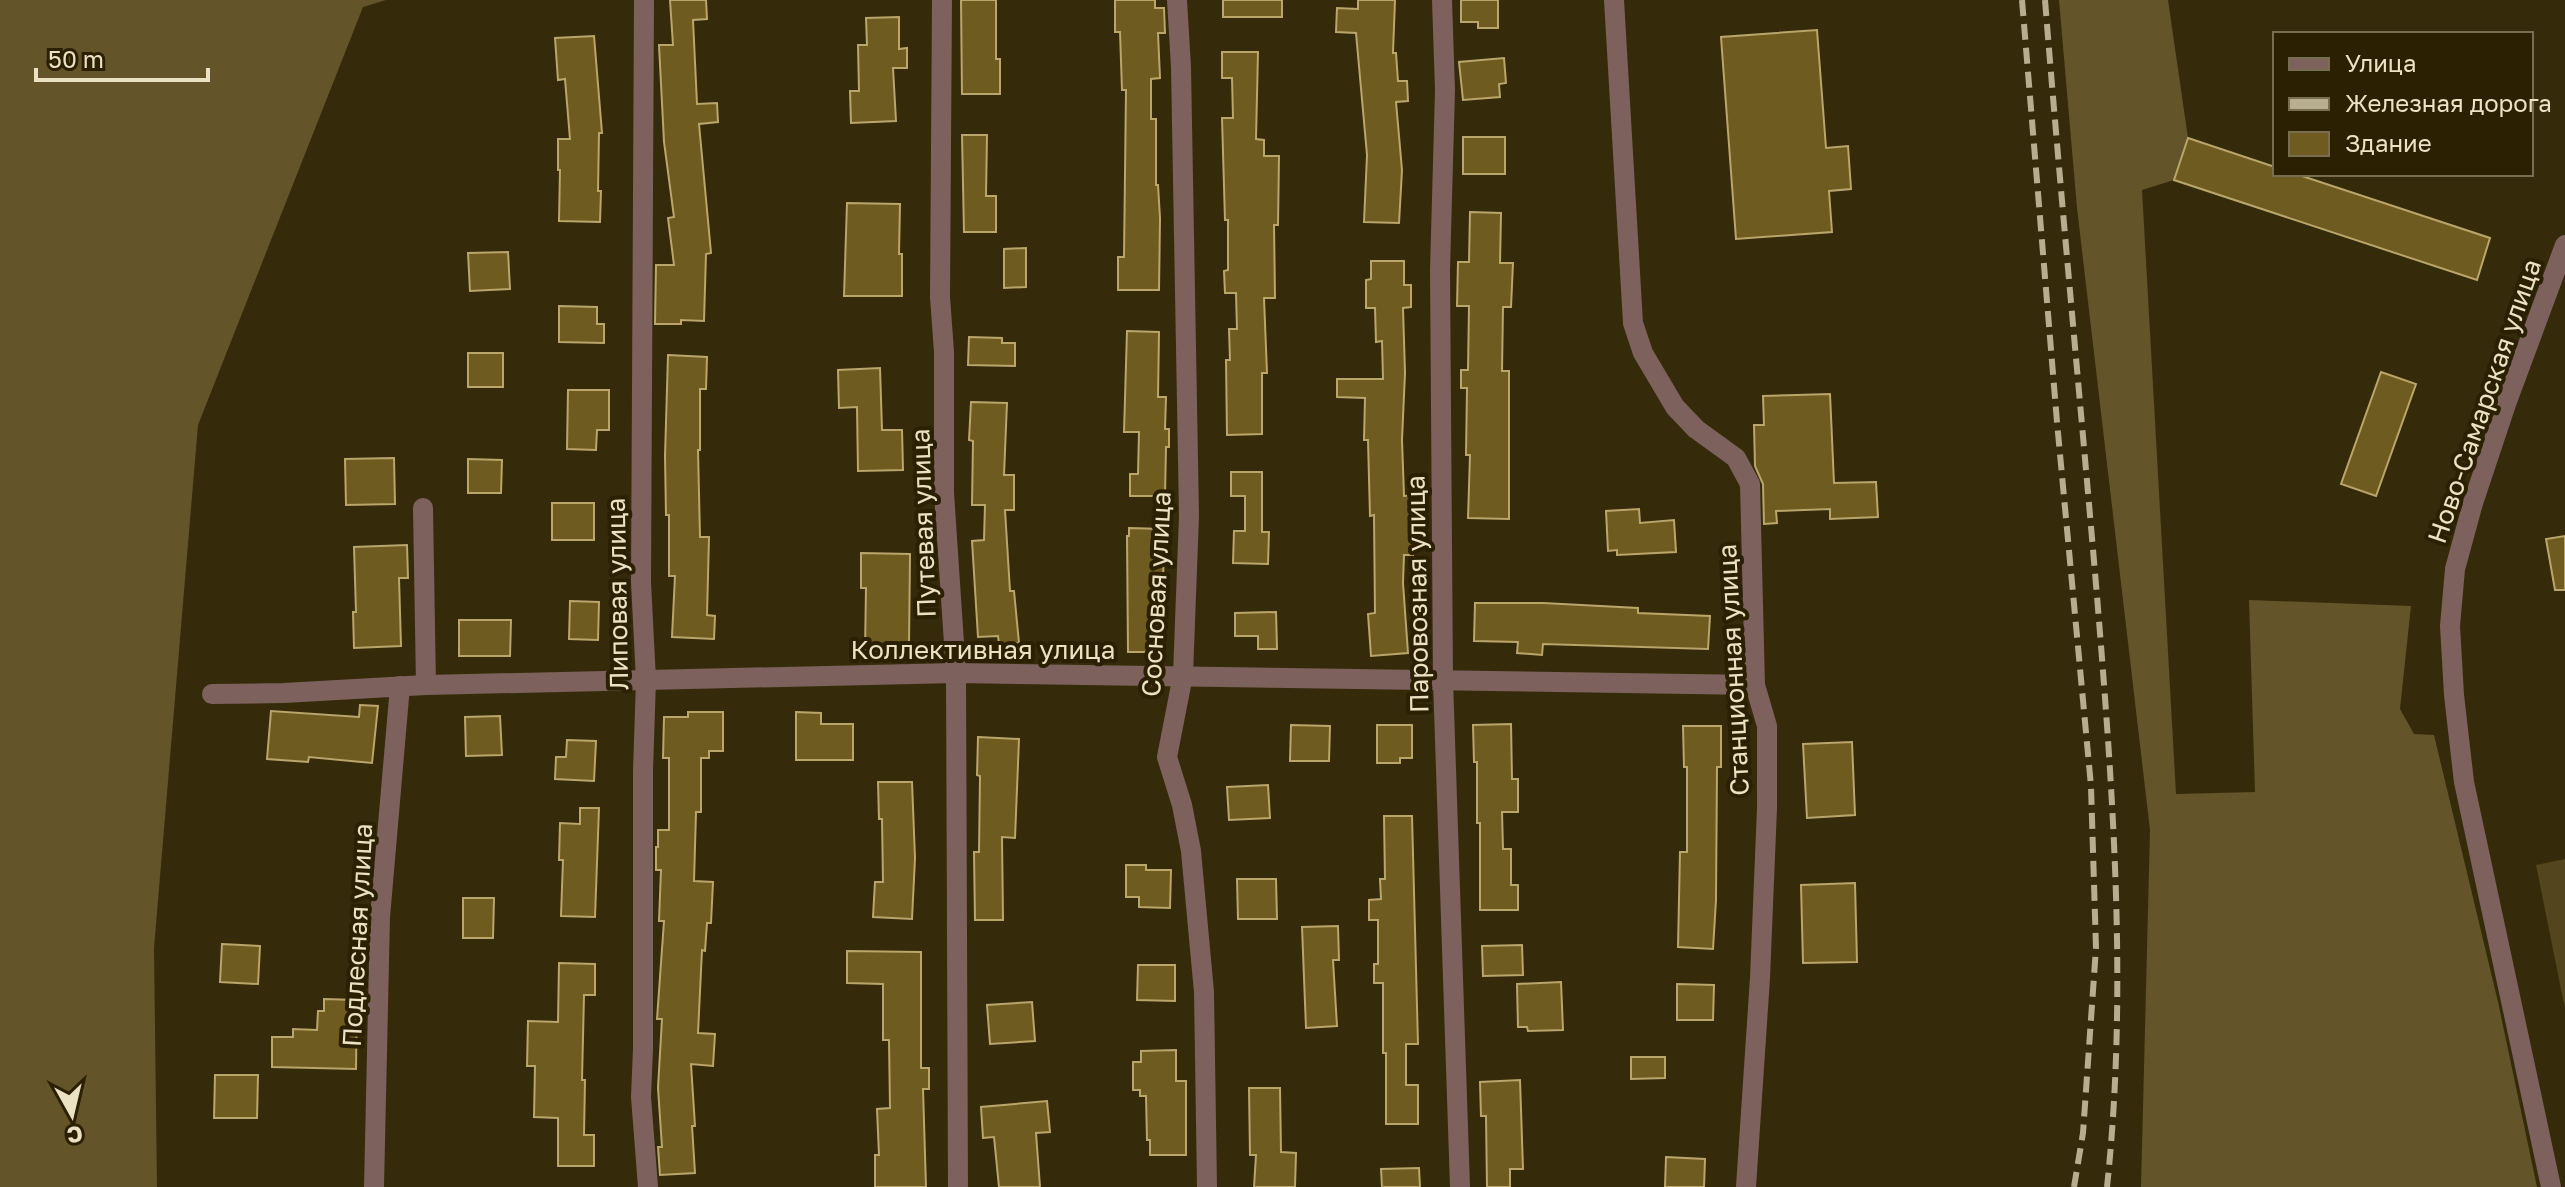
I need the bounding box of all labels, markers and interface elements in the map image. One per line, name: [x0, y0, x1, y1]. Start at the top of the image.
scale bar: [36, 32, 208, 82]
legend: [2273, 32, 2533, 176]
text: 50 m: [48, 44, 104, 73]
text: Улица: [2345, 48, 2417, 77]
text: Железная дорога: [2345, 88, 2552, 117]
text: Здание: [2345, 128, 2432, 157]
street label: Ново-Самарская улица: [2421, 255, 2547, 547]
street label: Путевая улица: [904, 428, 942, 618]
street label: Паровозная улица: [1399, 475, 1435, 713]
street label: Сосновая улица: [1135, 490, 1177, 698]
street label: Липовая улица: [600, 497, 634, 691]
street label: Станционная улица: [1711, 543, 1755, 797]
street label: Коллективная улица: [851, 634, 1115, 665]
street label: Подлесная улица: [336, 823, 378, 1047]
north arrow: [32, 1075, 112, 1155]
text: С: [65, 1121, 84, 1150]

